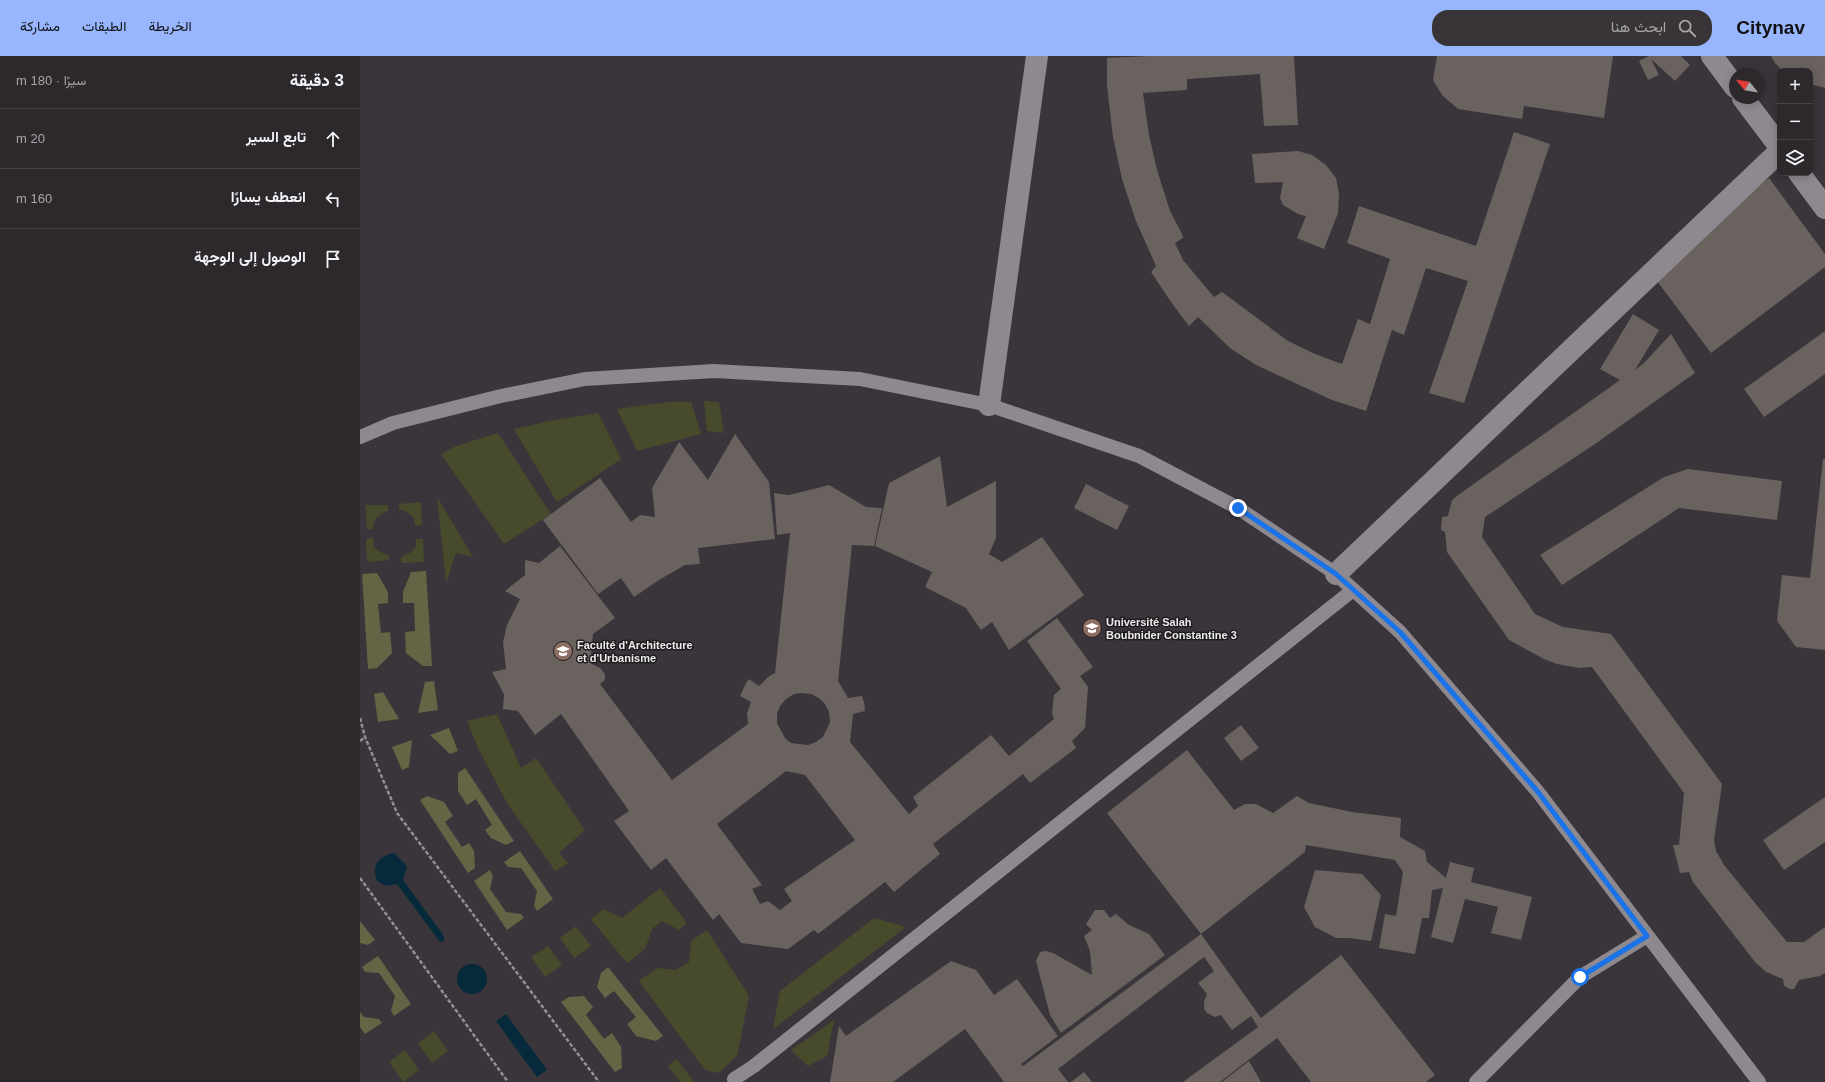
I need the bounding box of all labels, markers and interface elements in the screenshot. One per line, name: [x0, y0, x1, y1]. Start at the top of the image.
search box: [1432, 10, 1712, 46]
icon: search: [1676, 17, 1698, 39]
text: Citynav: [1736, 17, 1805, 38]
text: مشاركة: [20, 18, 60, 34]
text: الطبقات: [82, 18, 126, 34]
text: الخريطة: [148, 18, 192, 34]
text: ابحث هنا: [1611, 18, 1666, 35]
north arrow: [1729, 68, 1765, 104]
map controls: [1777, 68, 1813, 176]
button: +: [1777, 68, 1813, 104]
text: 3 دقيقة: [290, 71, 344, 90]
text: سيرًا · 180 m: [16, 73, 86, 88]
button: −: [1777, 104, 1813, 140]
text: تابع السير: [246, 128, 306, 145]
icon: ahead: [322, 128, 344, 150]
text: 20 m: [16, 131, 45, 146]
button: layers: [1777, 140, 1813, 176]
text: انعطف يسارًا: [231, 188, 306, 205]
icon: left: [322, 188, 344, 210]
text: 160 m: [16, 191, 52, 206]
text: الوصول إلى الوجهة: [194, 248, 306, 265]
icon: arrive: [322, 248, 344, 270]
route end: [1229, 499, 1247, 517]
place label: Université Salah Boubnider Constantine 3: [1106, 616, 1237, 641]
school or university icon: Université Salah Boubnider Constantine 3: [1081, 617, 1103, 639]
place label: Faculté d'Architecture et d'Urbanisme: [577, 639, 693, 664]
school or university icon: Faculté d'Architecture et d'Urbanisme: [552, 640, 574, 662]
route start: [1571, 968, 1589, 986]

